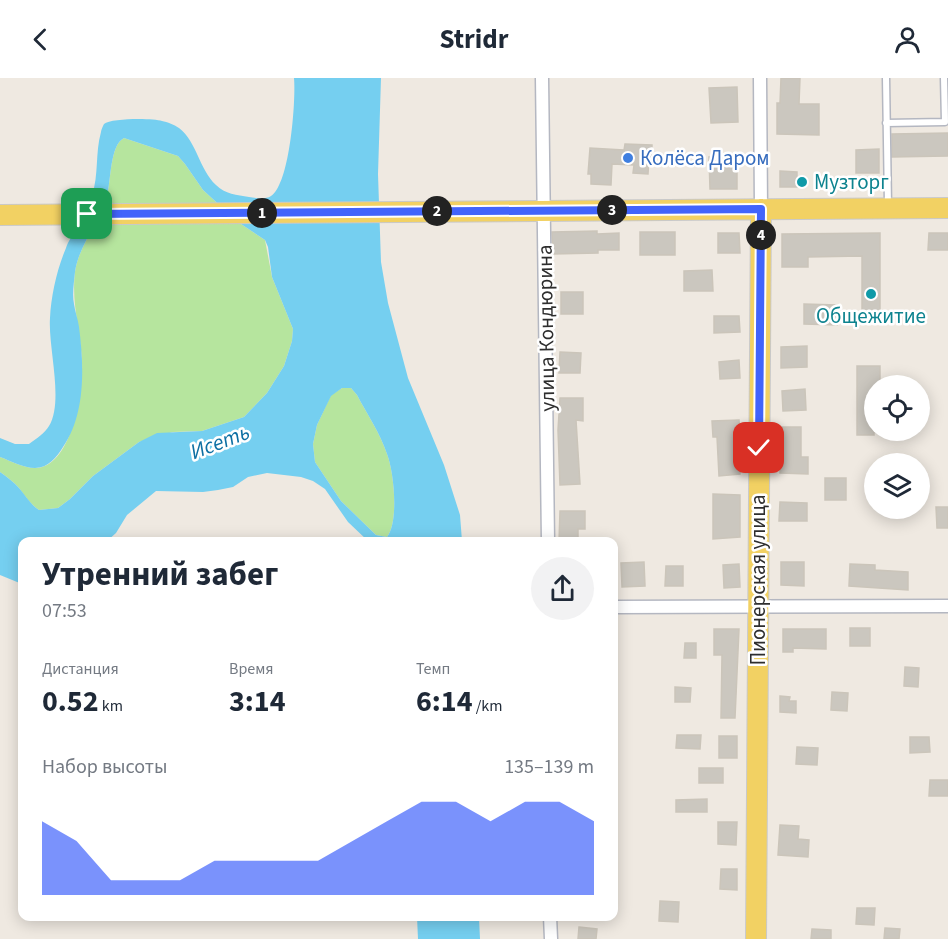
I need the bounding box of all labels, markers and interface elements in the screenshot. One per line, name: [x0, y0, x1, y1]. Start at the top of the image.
text: Stridr: [439, 20, 509, 59]
icon: back: [24, 23, 57, 56]
icon: person: [891, 23, 924, 56]
place label: Колёса Даром: [640, 143, 770, 173]
marker: Колёса Даром: [621, 151, 635, 165]
place label: Музторг: [814, 167, 889, 197]
marker: Музторг: [795, 175, 809, 189]
pin: [61, 188, 112, 239]
pin: 3: [597, 195, 627, 225]
pin: 2: [422, 196, 452, 226]
icon: arrive: [70, 197, 103, 230]
pin: 1: [247, 198, 277, 228]
text: 3: [608, 199, 616, 221]
text: 2: [433, 200, 441, 222]
text: 1: [258, 202, 266, 224]
pin: 4: [746, 220, 776, 250]
text: 4: [757, 224, 765, 246]
street label: улица Кондюрина: [530, 244, 562, 412]
marker: Общежитие: [864, 287, 878, 301]
place label: Общежитие: [816, 301, 926, 331]
map controls: [864, 375, 930, 519]
button: locate: [864, 375, 930, 441]
water label: Исеть: [186, 416, 254, 468]
pin: [733, 422, 784, 473]
icon: check: [742, 431, 775, 464]
button: layers: [864, 453, 930, 519]
street label: Пионерская улица: [743, 494, 773, 666]
text: Утренний забег: [42, 551, 278, 598]
button: share: [531, 557, 594, 620]
text: 07:53: [42, 597, 87, 625]
text: Дистанция: [42, 658, 119, 680]
text: Время: [229, 658, 274, 680]
text: Темп: [416, 658, 450, 680]
text: 0.52: [42, 680, 99, 723]
text: 3:14: [229, 680, 286, 723]
text: 6:14: [416, 680, 473, 723]
text: km: [99, 695, 123, 717]
text: /km: [473, 695, 503, 717]
text: Набор высоты: [42, 753, 167, 781]
text: 135–139 m: [504, 753, 594, 781]

